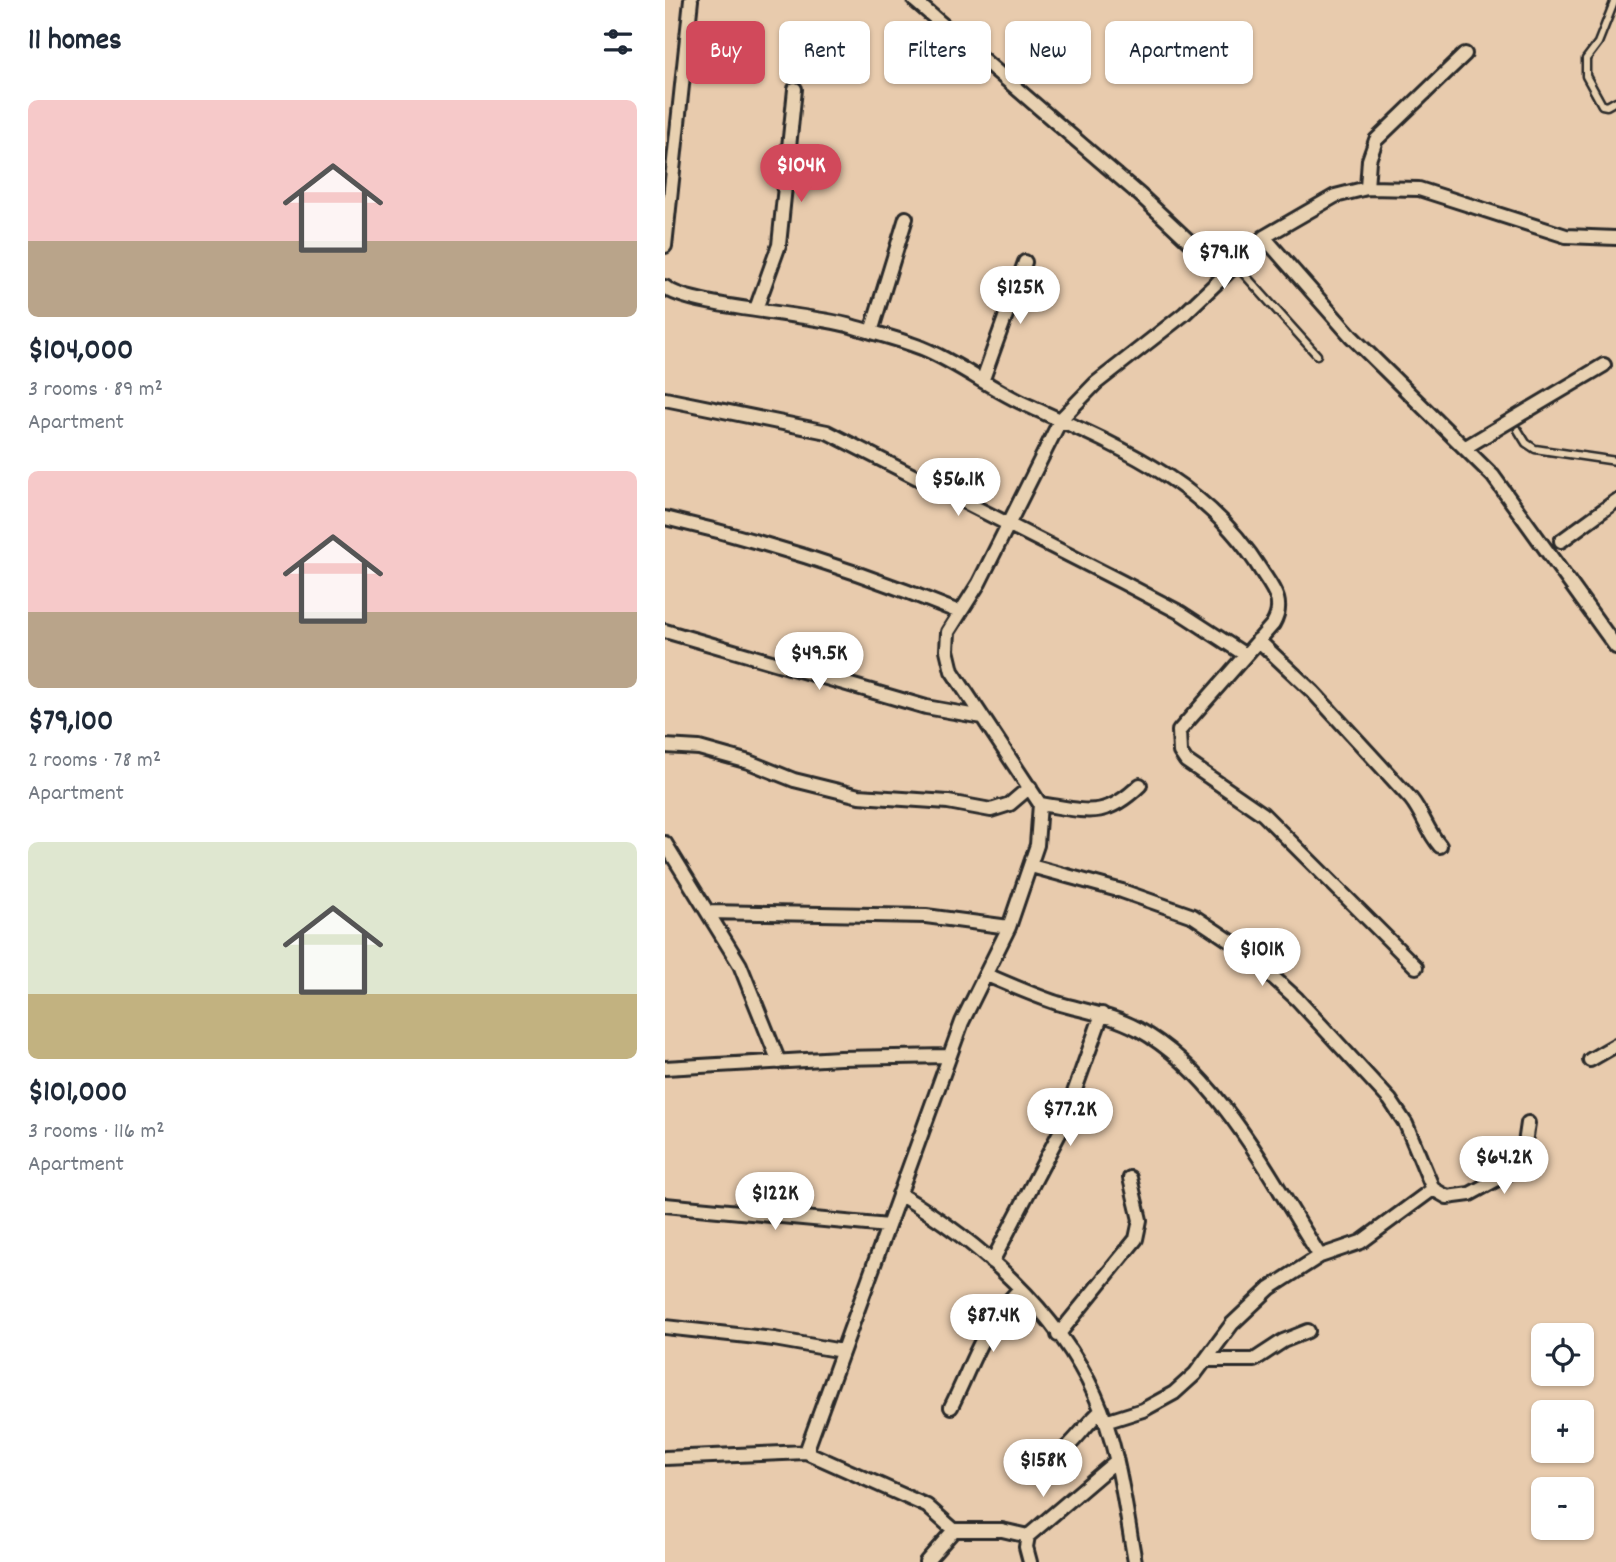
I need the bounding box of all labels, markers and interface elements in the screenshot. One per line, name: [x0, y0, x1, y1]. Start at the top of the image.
text: 11 homes: [28, 21, 122, 64]
chip: Buy: [686, 21, 765, 84]
chip: Rent: [779, 21, 870, 84]
chip: Filters: [884, 21, 991, 84]
chip: New: [1005, 21, 1091, 84]
chip: Apartment: [1105, 21, 1253, 84]
icon: filters: [599, 23, 637, 61]
pin: $104K: [752, 144, 850, 204]
icon: home: [270, 145, 396, 271]
text: $104K: [776, 150, 826, 183]
pin: $79.1K: [1167, 232, 1281, 291]
text: $79.1K: [1199, 237, 1249, 270]
pin: $125K: [971, 266, 1069, 326]
text: $125K: [996, 272, 1044, 305]
text: $104,000: [28, 331, 133, 374]
text: 3 rooms · 89 m²: [28, 374, 163, 407]
text: Apartment: [28, 407, 124, 440]
pin: $56.1K: [901, 458, 1015, 518]
text: $56.1K: [931, 464, 985, 497]
icon: home: [270, 516, 396, 642]
pin: $49.5K: [762, 632, 876, 692]
text: $49.5K: [791, 638, 847, 671]
text: $79,100: [28, 702, 113, 745]
text: 2 rooms · 78 m²: [28, 745, 161, 778]
text: Apartment: [28, 778, 124, 811]
icon: home: [270, 887, 396, 1013]
pin: $101K: [1213, 928, 1311, 988]
text: $101K: [1240, 934, 1284, 967]
text: $101,000: [28, 1073, 127, 1116]
pin: $77.2K: [1013, 1088, 1127, 1148]
text: $77.2K: [1043, 1094, 1097, 1127]
text: 3 rooms · 116 m²: [28, 1116, 165, 1149]
pin: $64.2K: [1447, 1136, 1561, 1196]
text: $64.2K: [1476, 1142, 1532, 1175]
text: Apartment: [28, 1149, 124, 1182]
pin: $122K: [726, 1172, 824, 1232]
text: $122K: [751, 1178, 799, 1211]
pin: $87.4K: [936, 1294, 1050, 1354]
text: $87.4K: [966, 1300, 1020, 1333]
map controls: [1531, 1323, 1594, 1540]
button: locate: [1531, 1323, 1594, 1386]
button: +: [1531, 1400, 1594, 1463]
pin: $158K: [994, 1440, 1092, 1499]
text: $158K: [1019, 1445, 1067, 1478]
button: −: [1531, 1477, 1594, 1540]

